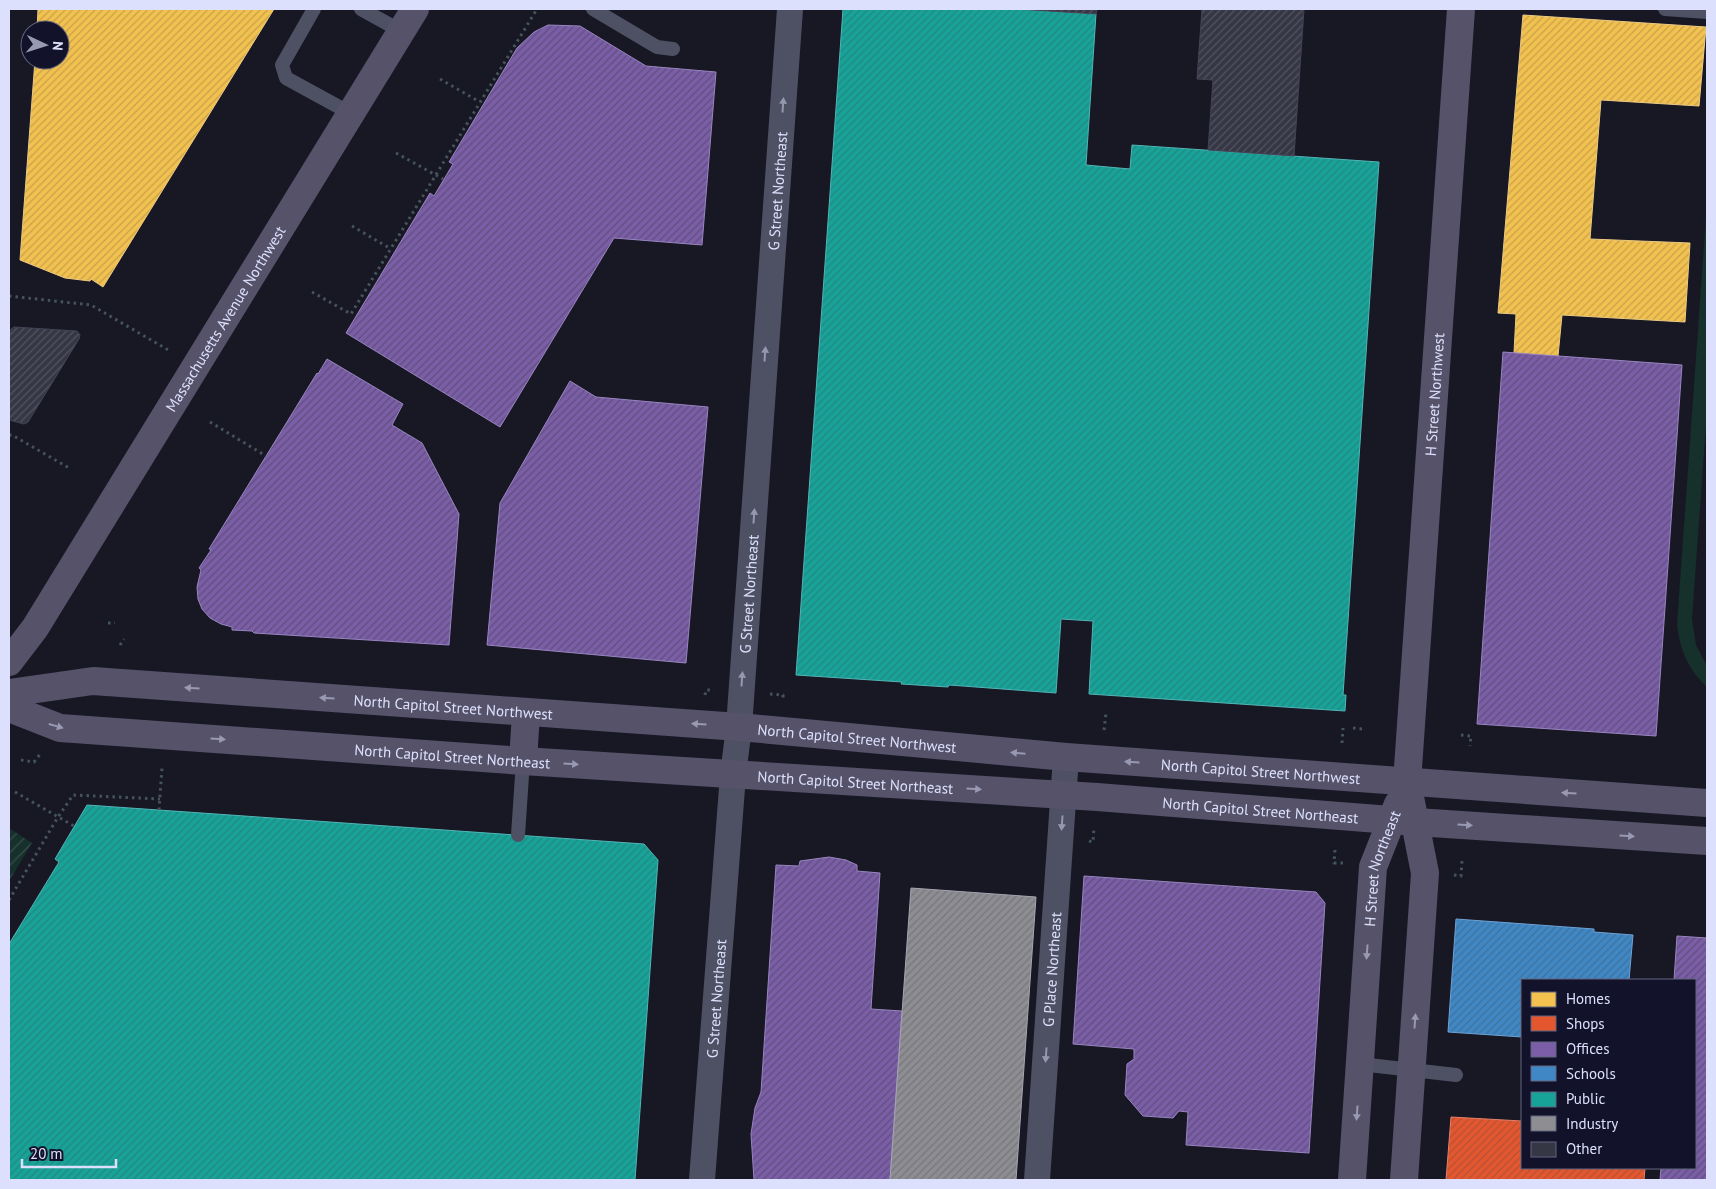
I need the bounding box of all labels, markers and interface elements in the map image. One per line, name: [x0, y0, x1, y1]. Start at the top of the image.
north arrow: [20, 20, 70, 70]
text: N: [49, 41, 67, 51]
one-way arrow: [780, 97, 788, 113]
street label: G Street Northeast: [763, 131, 791, 251]
street label: Massachusetts Avenue Northwest: [161, 222, 289, 415]
street label: H Street Northwest: [1420, 332, 1448, 457]
one-way arrow: [762, 346, 770, 362]
one-way arrow: [750, 508, 758, 524]
street label: G Street Northeast: [735, 534, 762, 654]
one-way arrow: [739, 670, 747, 686]
one-way arrow: [184, 683, 200, 691]
street label: North Capitol Street Northwest: [353, 690, 553, 723]
one-way arrow: [319, 693, 335, 701]
street label: North Capitol Street Northwest: [757, 719, 957, 756]
one-way arrow: [691, 720, 707, 728]
one-way arrow: [49, 722, 64, 730]
one-way arrow: [210, 735, 226, 743]
street label: North Capitol Street Northeast: [354, 740, 551, 772]
one-way arrow: [1009, 749, 1025, 757]
street label: North Capitol Street Northwest: [1160, 754, 1361, 788]
one-way arrow: [1123, 758, 1139, 766]
one-way arrow: [564, 761, 580, 769]
street label: North Capitol Street Northeast: [757, 766, 954, 797]
one-way arrow: [966, 786, 982, 794]
one-way arrow: [1561, 789, 1577, 797]
street label: North Capitol Street Northeast: [1162, 793, 1359, 827]
street label: H Street Northeast: [1360, 807, 1404, 927]
one-way arrow: [1058, 816, 1066, 832]
one-way arrow: [1457, 821, 1473, 829]
one-way arrow: [1619, 832, 1635, 840]
street label: G Place Northeast: [1038, 911, 1065, 1028]
street label: G Street Northeast: [702, 938, 730, 1059]
one-way arrow: [1363, 945, 1371, 961]
legend: [1521, 979, 1696, 1169]
text: Homes: [1566, 989, 1610, 1008]
one-way arrow: [1411, 1013, 1419, 1029]
text: Shops: [1566, 1014, 1605, 1033]
text: Offices: [1566, 1039, 1610, 1058]
one-way arrow: [1042, 1048, 1050, 1064]
text: Schools: [1566, 1064, 1616, 1083]
text: Public: [1566, 1089, 1605, 1108]
one-way arrow: [1352, 1105, 1360, 1121]
text: Industry: [1566, 1114, 1618, 1133]
scale bar: [22, 1136, 116, 1168]
text: Other: [1566, 1139, 1602, 1158]
text: 20 m: [30, 1144, 63, 1163]

